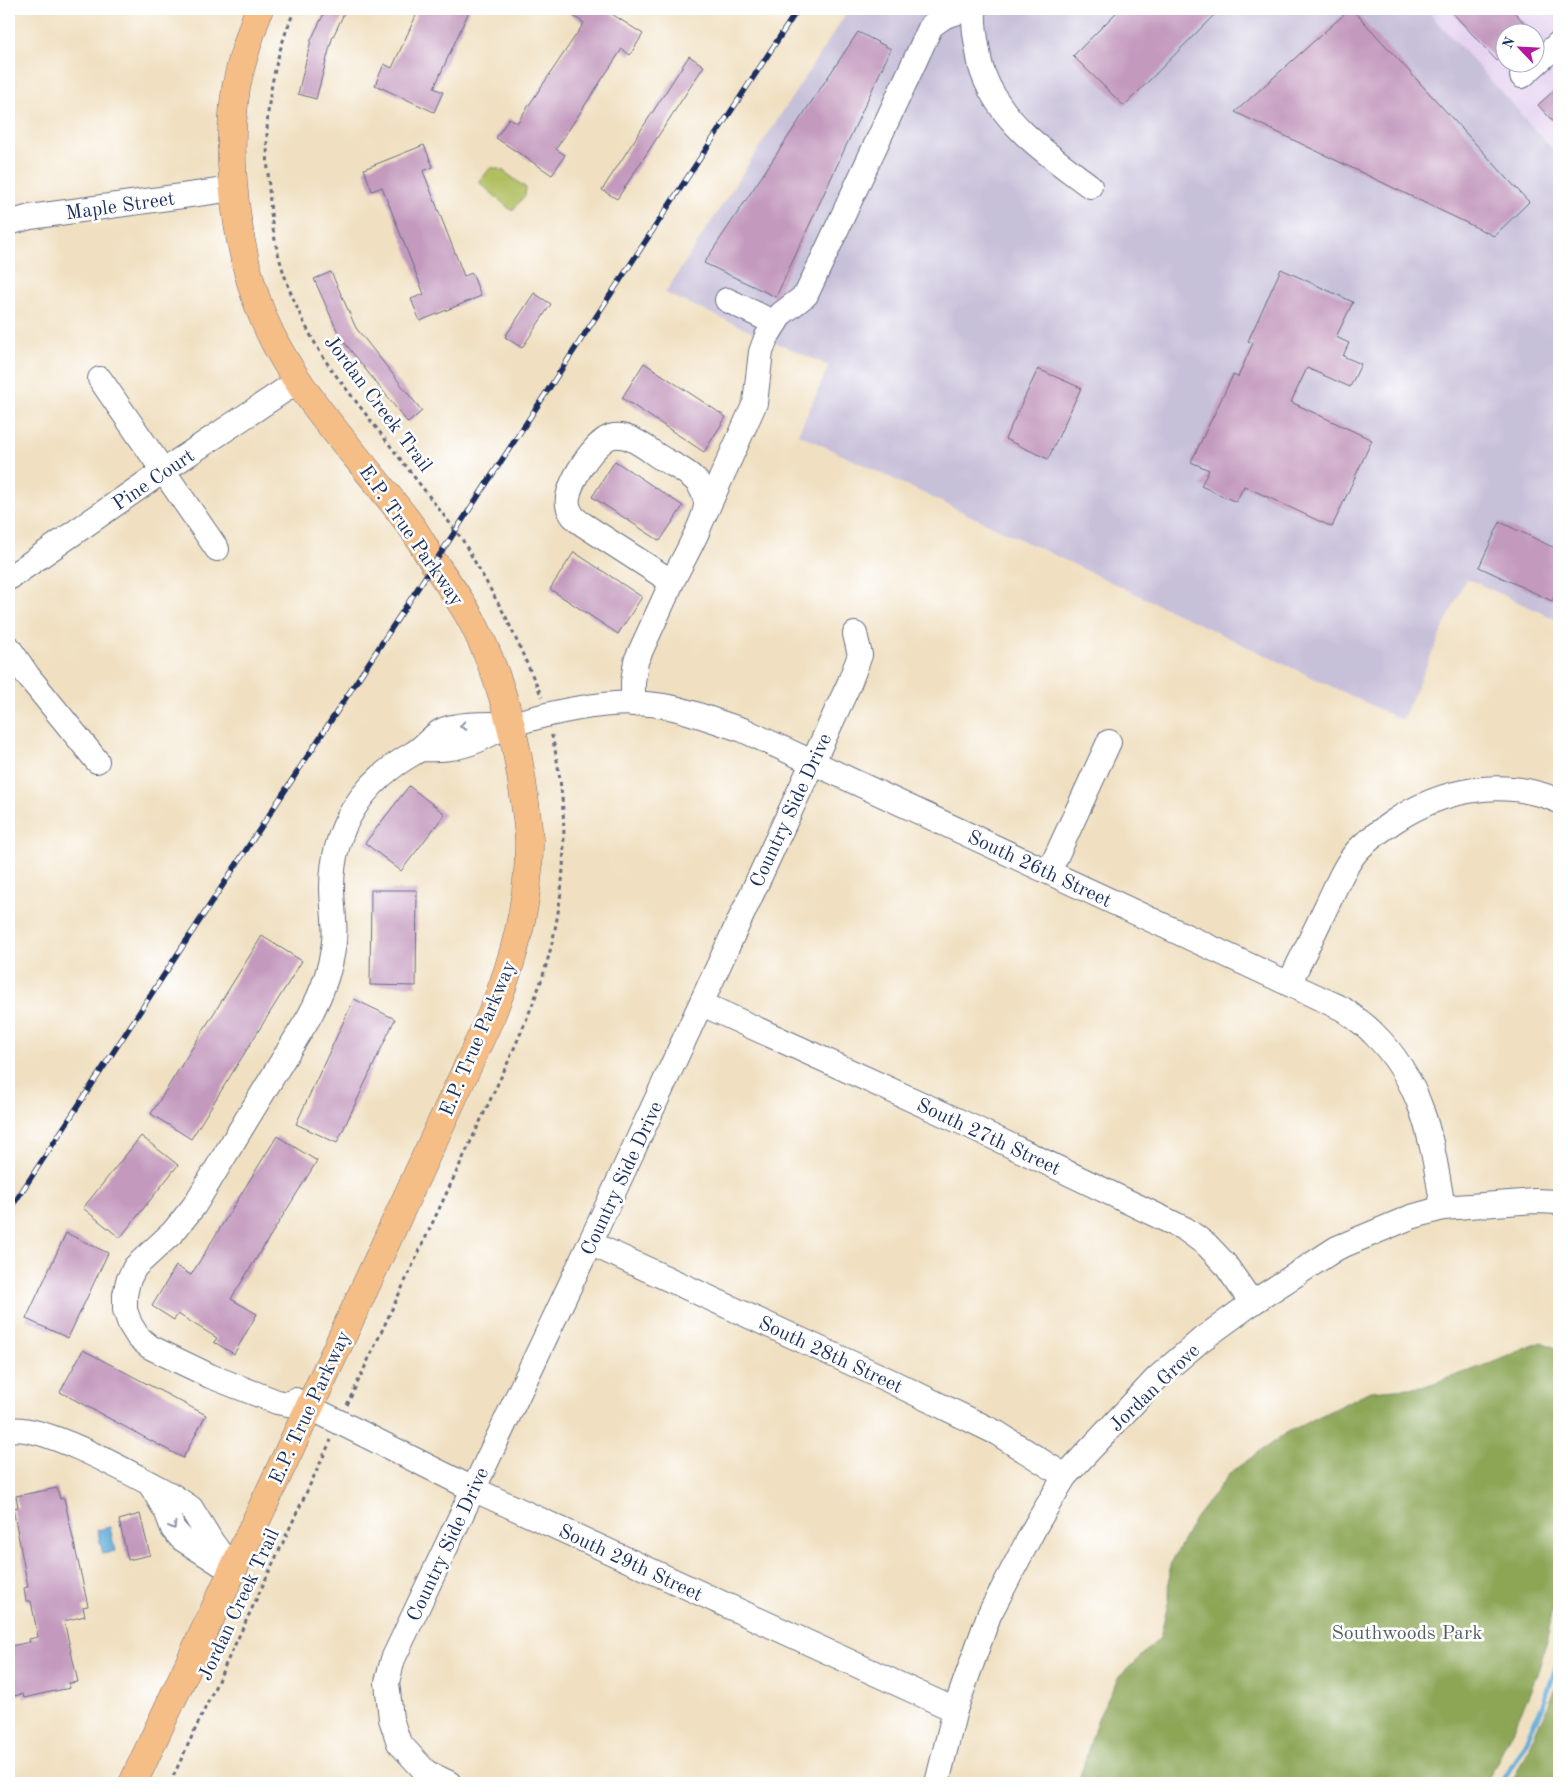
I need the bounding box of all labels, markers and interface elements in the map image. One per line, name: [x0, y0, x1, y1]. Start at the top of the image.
north arrow: [1496, 22, 1546, 72]
text: N: [1501, 35, 1518, 51]
street label: Maple Street: [64, 189, 176, 225]
street label: Jordan Creek Trail: [320, 332, 435, 476]
street label: Pine Court: [110, 446, 199, 515]
street label: E.P. True Parkway: [354, 462, 467, 610]
one-way arrow: [459, 720, 468, 731]
street label: Country Side Drive: [747, 731, 836, 891]
street label: South 26th Street: [964, 828, 1114, 912]
street label: E.P. True Parkway: [437, 958, 521, 1119]
street label: South 27th Street: [913, 1096, 1063, 1180]
street label: Country Side Drive: [578, 1099, 667, 1259]
street label: South 28th Street: [755, 1314, 905, 1398]
street label: E.P. True Parkway: [267, 1328, 355, 1488]
street label: Jordan Grove: [1107, 1341, 1204, 1436]
street label: Country Side Drive: [404, 1465, 493, 1625]
one-way arrow: [167, 1521, 177, 1530]
street label: South 29th Street: [555, 1522, 705, 1606]
street label: Jordan Creek Trail: [196, 1526, 284, 1684]
park label: Southwoods Park: [1331, 1624, 1483, 1644]

